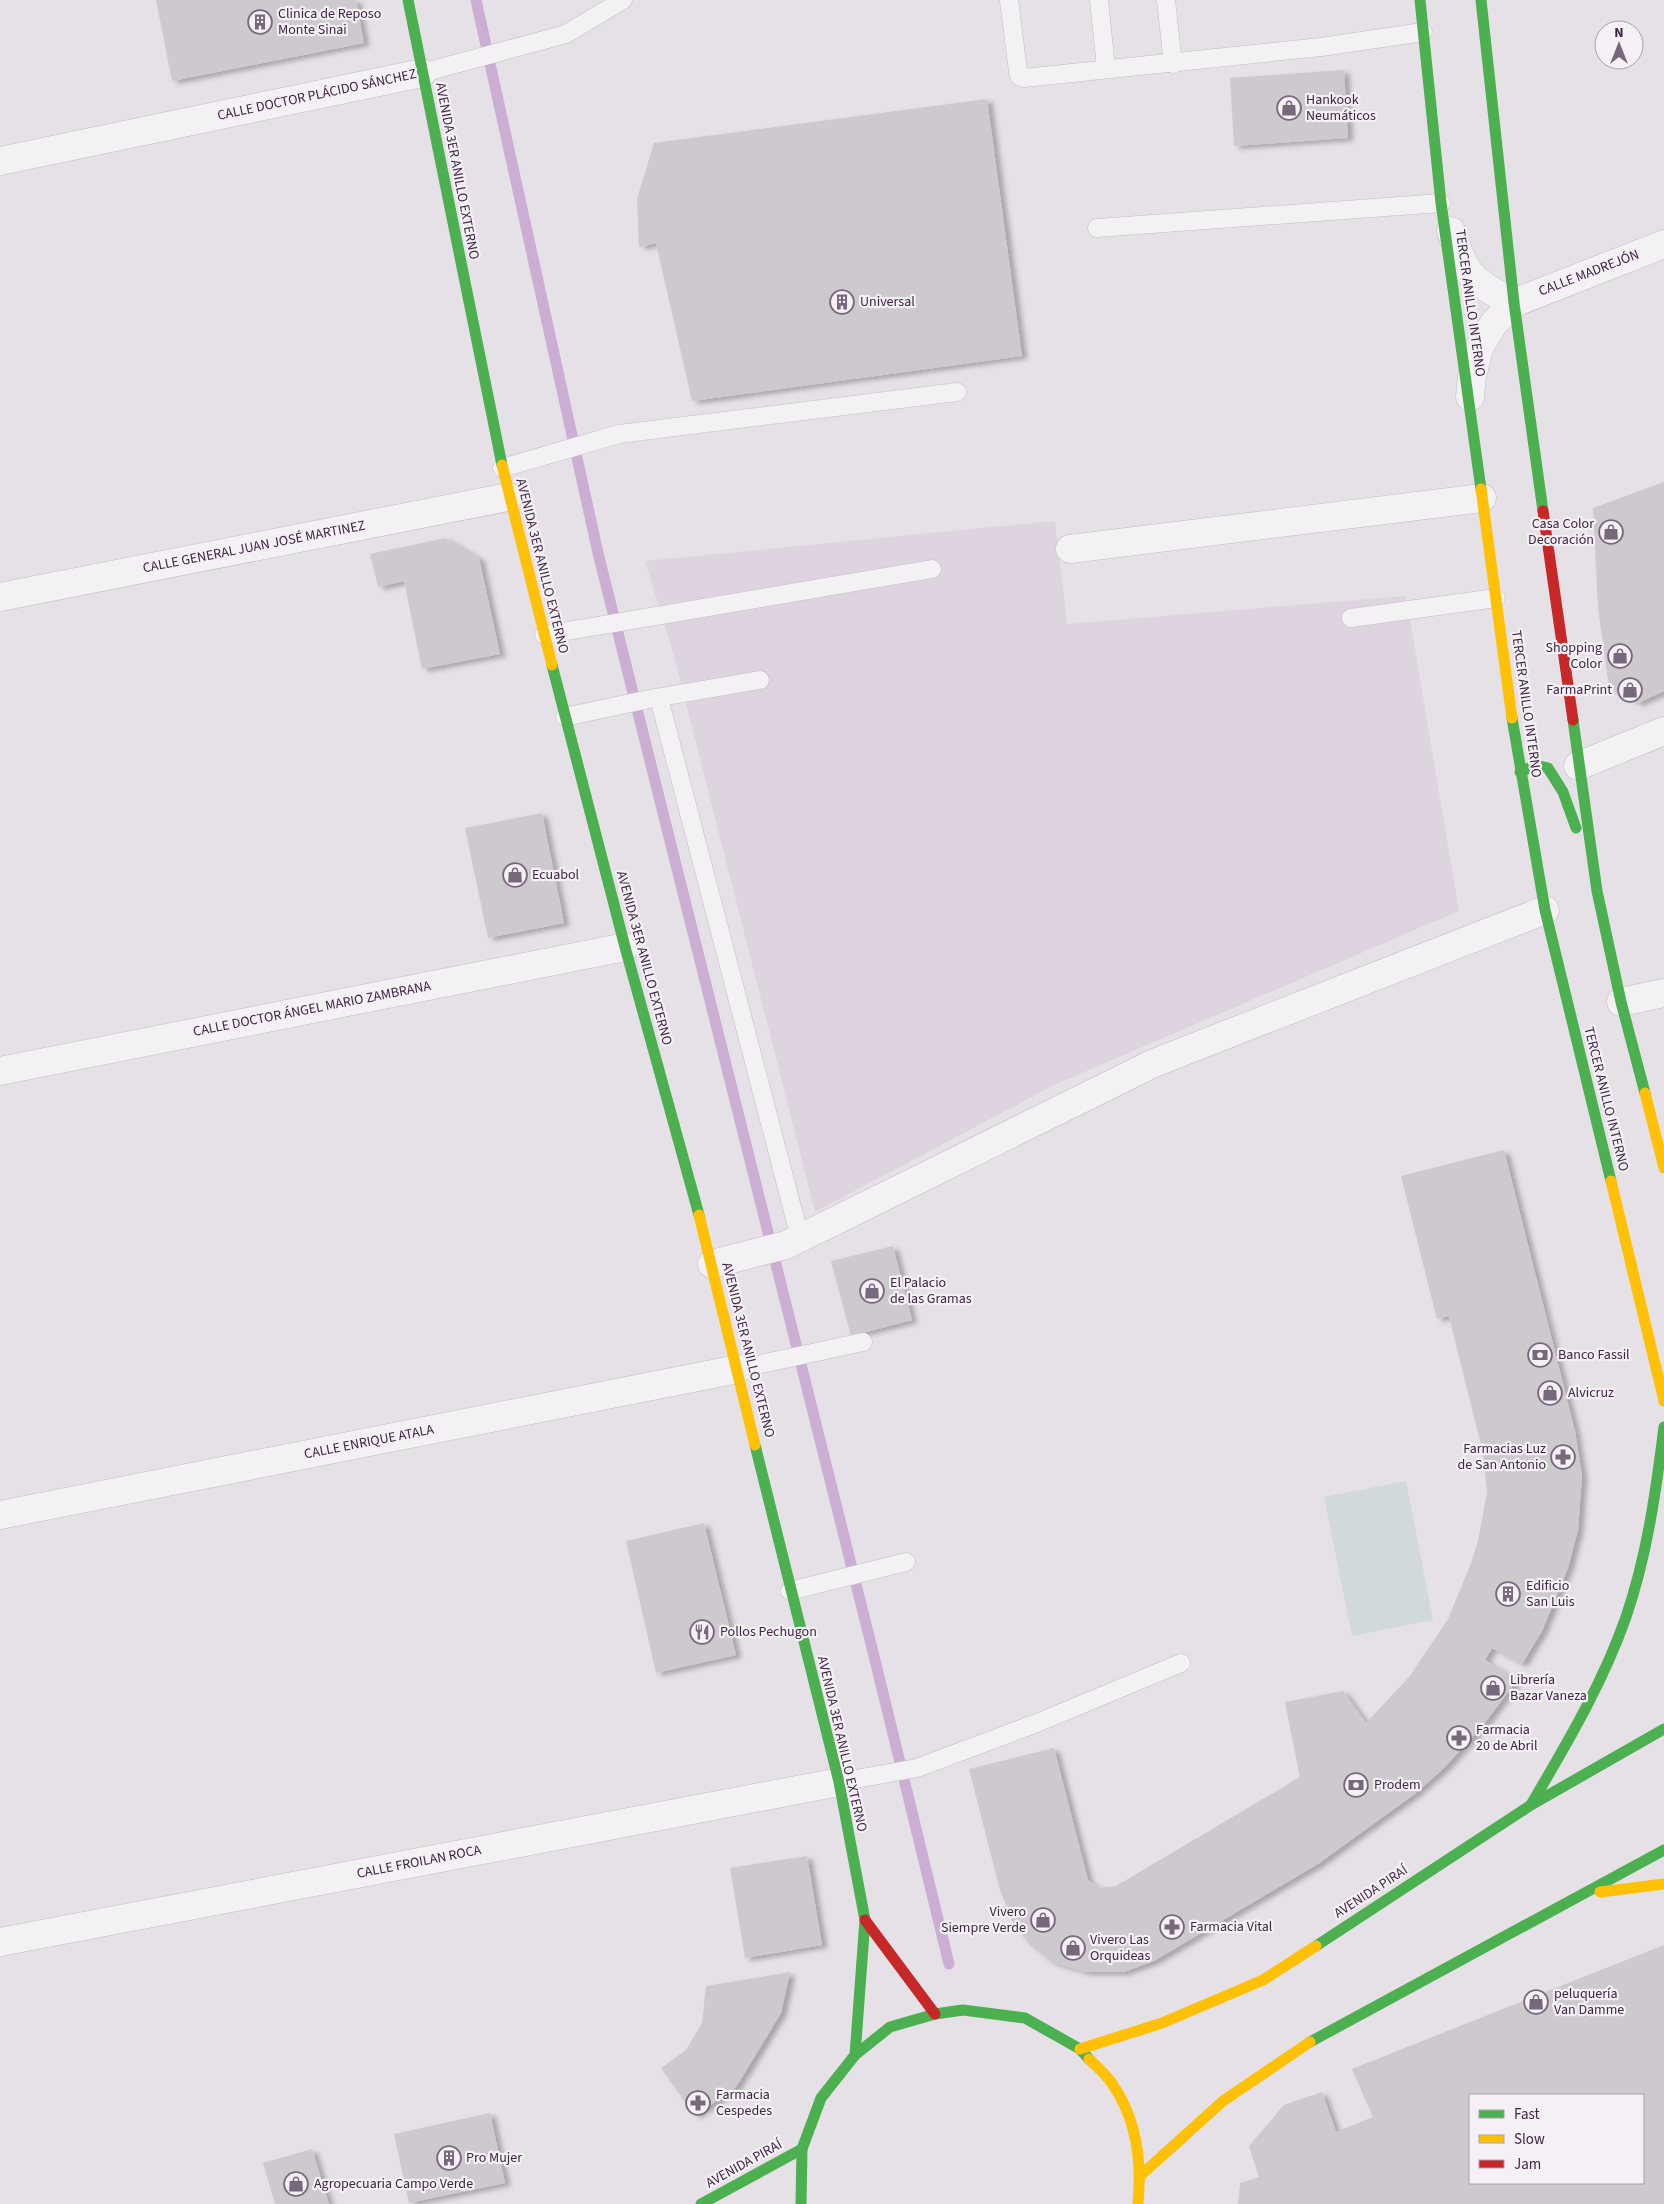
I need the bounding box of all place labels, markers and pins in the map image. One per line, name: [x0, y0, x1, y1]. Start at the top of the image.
place label: Clinica de Reposo Monte Sinai: [278, 4, 381, 40]
building icon: Clinica de Reposo Monte Sinai: [247, 9, 273, 35]
place label: Hankook Neumáticos: [1306, 90, 1376, 126]
shop icon: Hankook Neumáticos: [1276, 95, 1302, 121]
building icon: Universal: [829, 289, 855, 315]
place label: Universal: [860, 292, 915, 312]
place label: Casa Color Decoración: [1528, 514, 1594, 550]
shop icon: Casa Color Decoración: [1598, 519, 1624, 545]
place label: Shopping Color: [1546, 638, 1602, 674]
shop icon: Shopping Color: [1607, 643, 1633, 669]
shop icon: FarmaPrint: [1617, 677, 1643, 703]
place label: FarmaPrint: [1546, 680, 1612, 700]
shop icon: Ecuabol: [502, 862, 528, 888]
place label: Ecuabol: [532, 865, 580, 885]
place label: El Palacio de las Gramas: [890, 1273, 972, 1309]
shop icon: El Palacio de las Gramas: [859, 1278, 885, 1304]
bank icon: Banco Fassil: [1527, 1342, 1553, 1368]
place label: Banco Fassil: [1558, 1345, 1630, 1365]
shop icon: Alvicruz: [1537, 1380, 1563, 1406]
place label: Alvicruz: [1568, 1383, 1614, 1403]
place label: Farmacias Luz de San Antonio: [1457, 1439, 1546, 1475]
pharmacy icon: Farmacias Luz de San Antonio: [1550, 1444, 1576, 1470]
place label: Edificio San Luis: [1526, 1576, 1575, 1612]
building icon: Edificio San Luis: [1495, 1581, 1521, 1607]
restaurant icon: Pollos Pechugon: [689, 1619, 715, 1645]
place label: Pollos Pechugon: [720, 1622, 817, 1642]
place label: Librería Bazar Vaneza: [1510, 1670, 1587, 1706]
shop icon: Librería Bazar Vaneza: [1480, 1675, 1506, 1701]
place label: Farmacia 20 de Abril: [1476, 1720, 1538, 1756]
pharmacy icon: Farmacia 20 de Abril: [1446, 1725, 1472, 1751]
bank icon: Prodem: [1343, 1772, 1369, 1798]
place label: Prodem: [1374, 1775, 1421, 1795]
place label: Vivero Siempre Verde: [941, 1902, 1026, 1938]
shop icon: Vivero Siempre Verde: [1030, 1907, 1056, 1933]
pharmacy icon: Farmacia Vital: [1159, 1914, 1185, 1940]
place label: Farmacia Vital: [1190, 1917, 1273, 1937]
place label: Vivero Las Orquideas: [1090, 1930, 1150, 1966]
shop icon: Vivero Las Orquideas: [1060, 1935, 1086, 1961]
place label: peluquería Van Damme: [1554, 1984, 1624, 2020]
shop icon: peluquería Van Damme: [1523, 1989, 1549, 2015]
place label: Farmacia Cespedes: [716, 2085, 772, 2121]
pharmacy icon: Farmacia Cespedes: [685, 2090, 711, 2116]
building icon: Pro Mujer: [436, 2145, 462, 2171]
place label: Pro Mujer: [466, 2148, 522, 2168]
shop icon: Agropecuaria Campo Verde: [283, 2171, 309, 2197]
place label: Agropecuaria Campo Verde: [314, 2174, 473, 2194]

